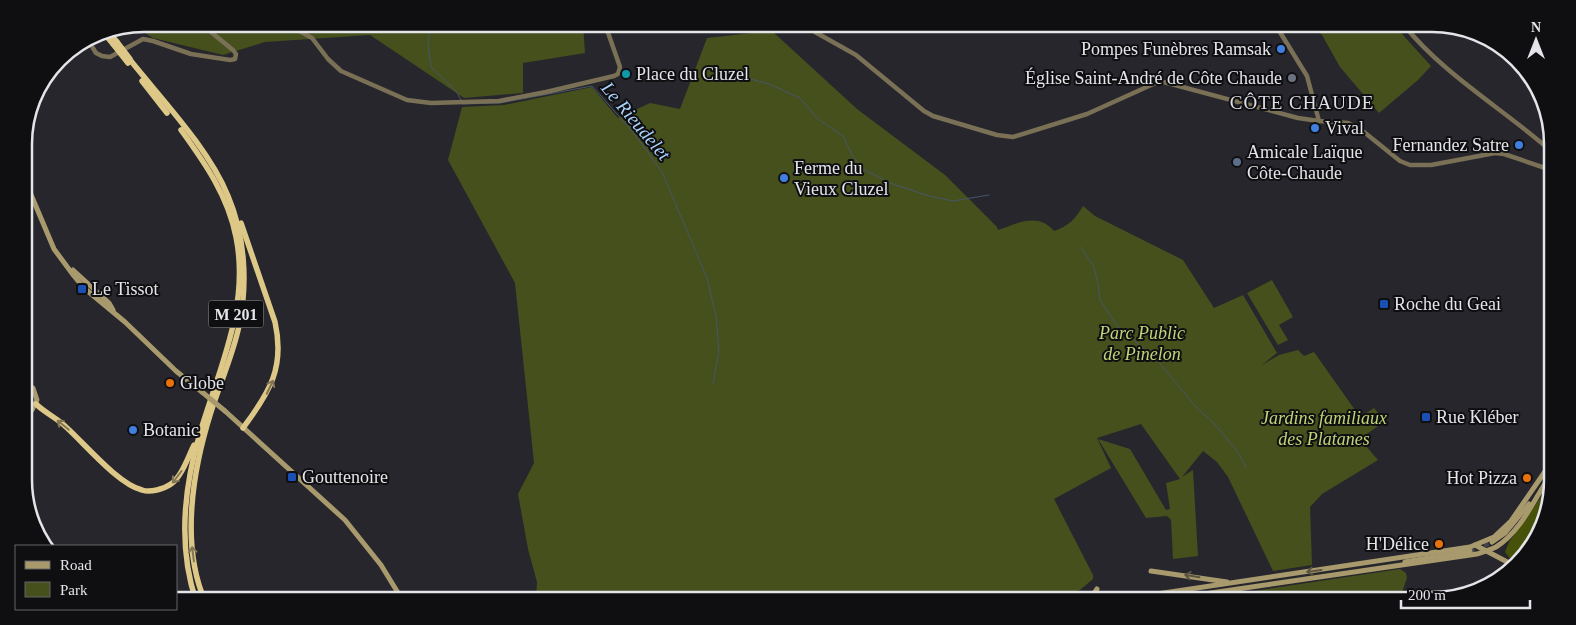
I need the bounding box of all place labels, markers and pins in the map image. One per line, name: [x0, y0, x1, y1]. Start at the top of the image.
place label: Pompes Funèbres Ramsak: [1081, 39, 1271, 59]
marker: Pompes Funèbres Ramsak: [1275, 43, 1287, 55]
place label: Place du Cluzel: [636, 64, 749, 84]
place label: Église Saint-André de Côte Chaude: [1025, 67, 1282, 88]
marker: Place du Cluzel: [620, 68, 632, 80]
marker: Église Saint-André de Côte Chaude: [1286, 72, 1298, 84]
place label: Vival: [1325, 118, 1364, 138]
marker: Vival: [1309, 122, 1321, 134]
place label: Fernandez Satre: [1393, 135, 1509, 155]
marker: Fernandez Satre: [1513, 139, 1525, 151]
place label: Amicale Laïque Côte-Chaude: [1247, 142, 1362, 183]
marker: Amicale Laïque Côte-Chaude: [1231, 156, 1243, 168]
place label: Ferme du Vieux Cluzel: [794, 158, 888, 199]
marker: Ferme du Vieux Cluzel: [778, 172, 790, 184]
place label: Le Tissot: [92, 279, 159, 299]
marker: Le Tissot: [76, 283, 88, 295]
place label: Roche du Geai: [1394, 294, 1501, 314]
marker: Roche du Geai: [1378, 298, 1390, 310]
place label: Globe: [180, 373, 224, 393]
marker: Globe: [164, 377, 176, 389]
place label: Rue Kléber: [1436, 407, 1518, 427]
marker: Rue Kléber: [1420, 411, 1432, 423]
place label: Botanic: [143, 420, 199, 440]
marker: Botanic: [127, 424, 139, 436]
place label: Gouttenoire: [302, 467, 388, 487]
place label: Hot Pizza: [1447, 468, 1517, 488]
marker: Gouttenoire: [286, 471, 298, 483]
marker: Hot Pizza: [1521, 472, 1533, 484]
place label: H'Délice: [1366, 534, 1429, 554]
marker: H'Délice: [1433, 538, 1445, 550]

